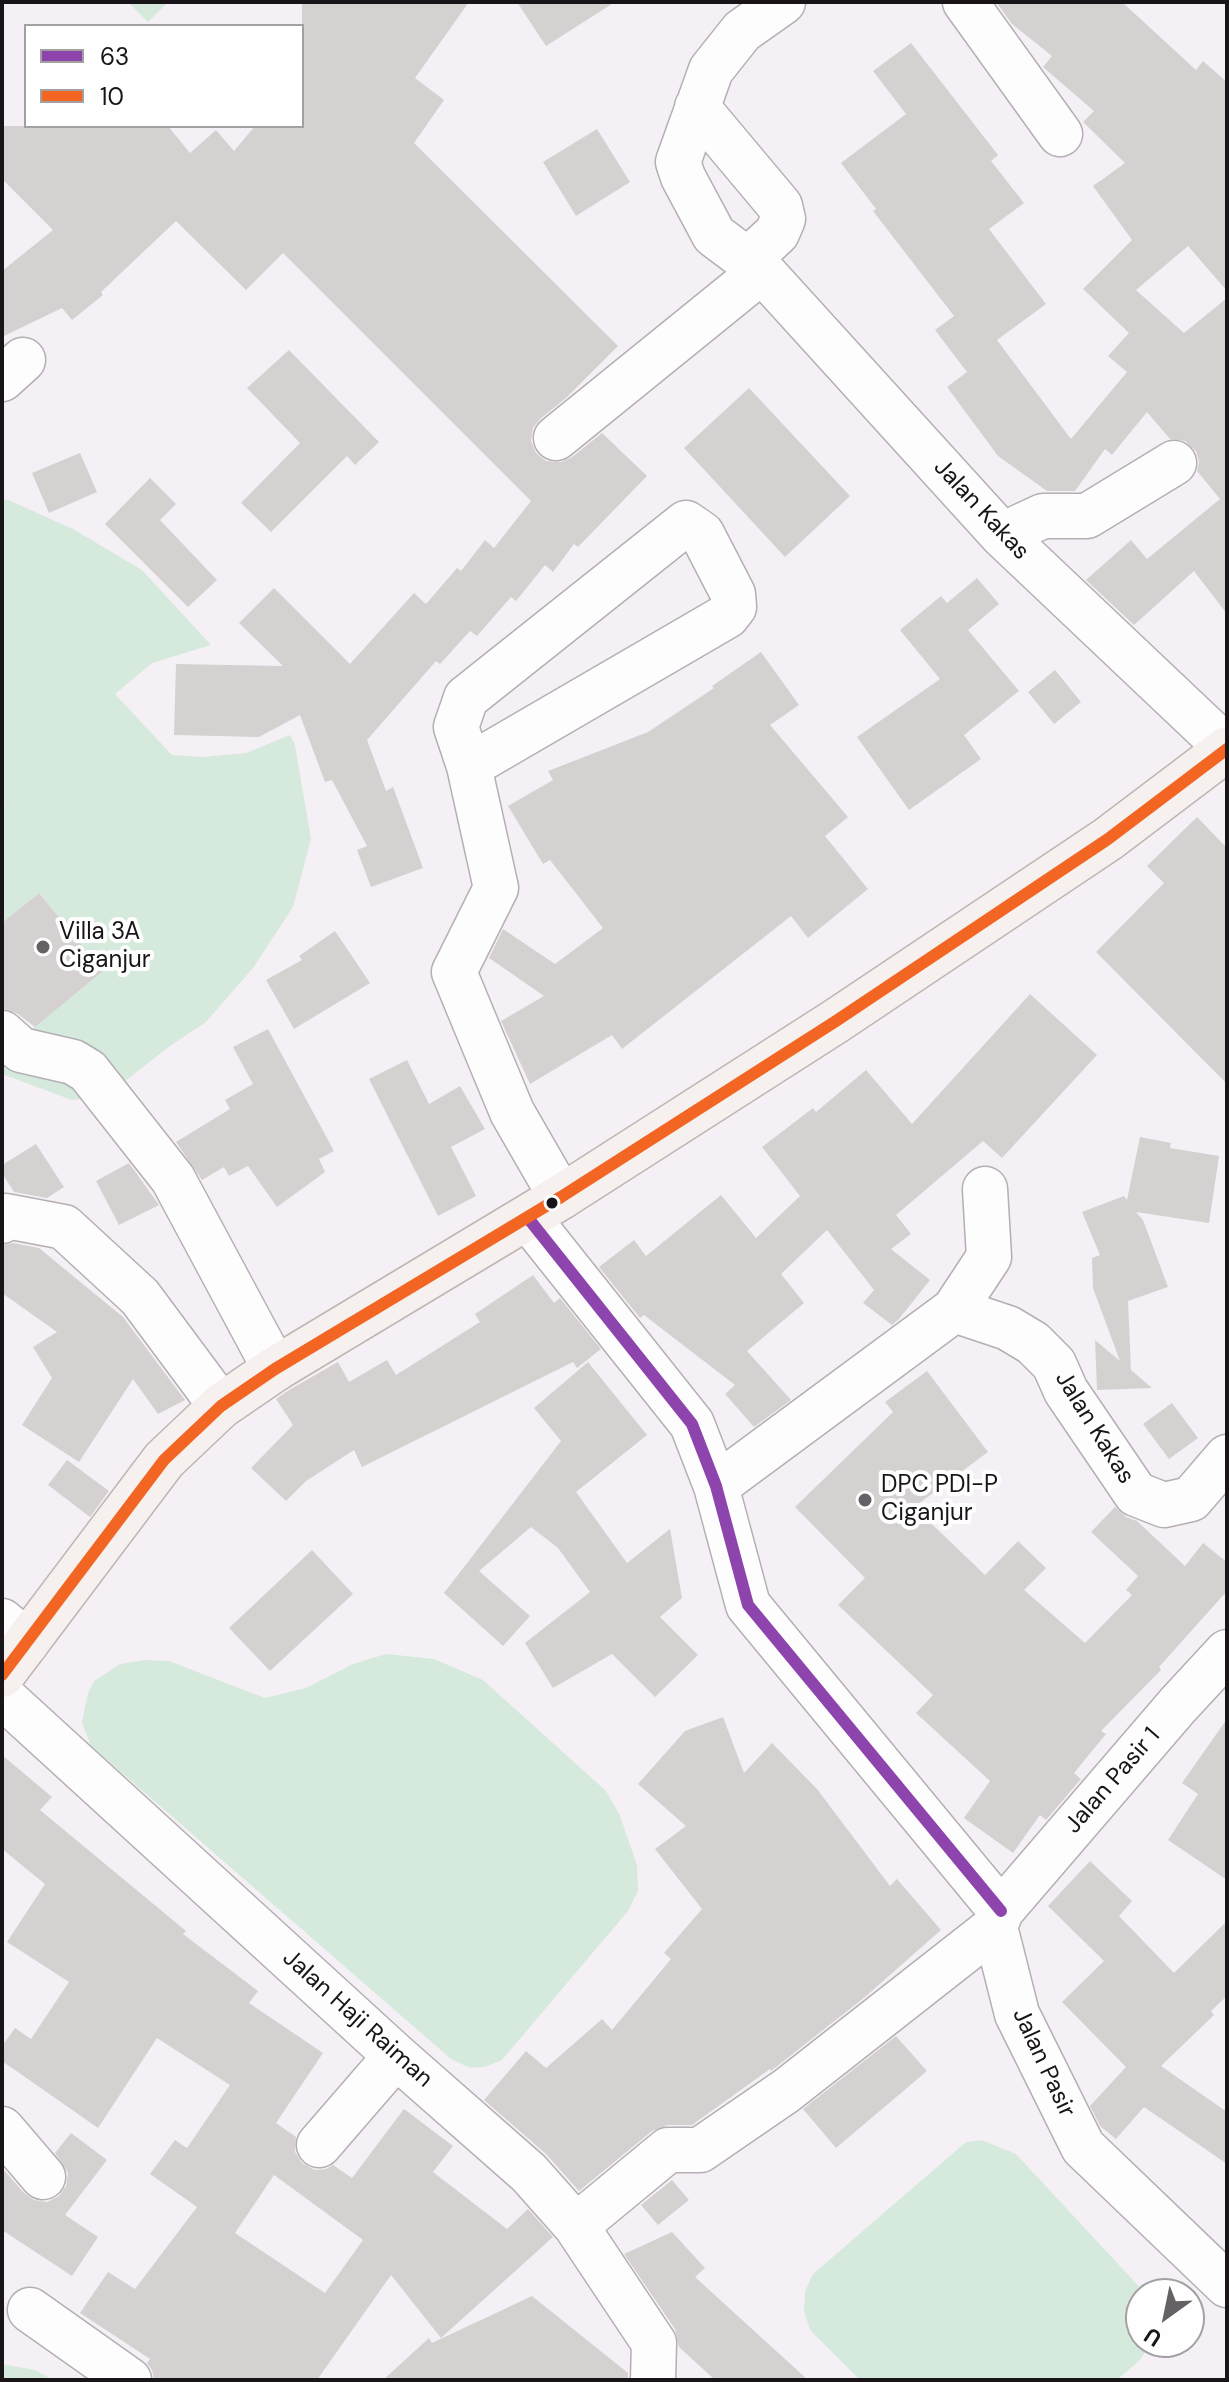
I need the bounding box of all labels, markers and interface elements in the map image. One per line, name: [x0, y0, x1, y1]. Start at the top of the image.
legend: [24, 24, 304, 128]
text: 63: [100, 41, 129, 72]
text: 10: [100, 81, 124, 112]
street label: Jalan Kakas: [927, 454, 1035, 566]
place label: Villa 3A Ciganjur: [59, 919, 151, 975]
marker: Villa 3A Ciganjur: [34, 938, 52, 956]
unlabelled marker: [544, 1195, 560, 1211]
street label: Jalan Kakas: [1048, 1366, 1140, 1490]
place label: DPC PDI-P Ciganjur: [881, 1472, 998, 1528]
marker: DPC PDI-P Ciganjur: [856, 1491, 874, 1509]
street label: Jalan Pasir 1: [1059, 1722, 1167, 1840]
street label: Jalan Haji Raiman: [276, 1944, 438, 2094]
street label: Jalan Pasir: [1005, 2004, 1081, 2122]
north arrow: [1125, 2278, 1205, 2358]
text: U: [1139, 2321, 1167, 2353]

